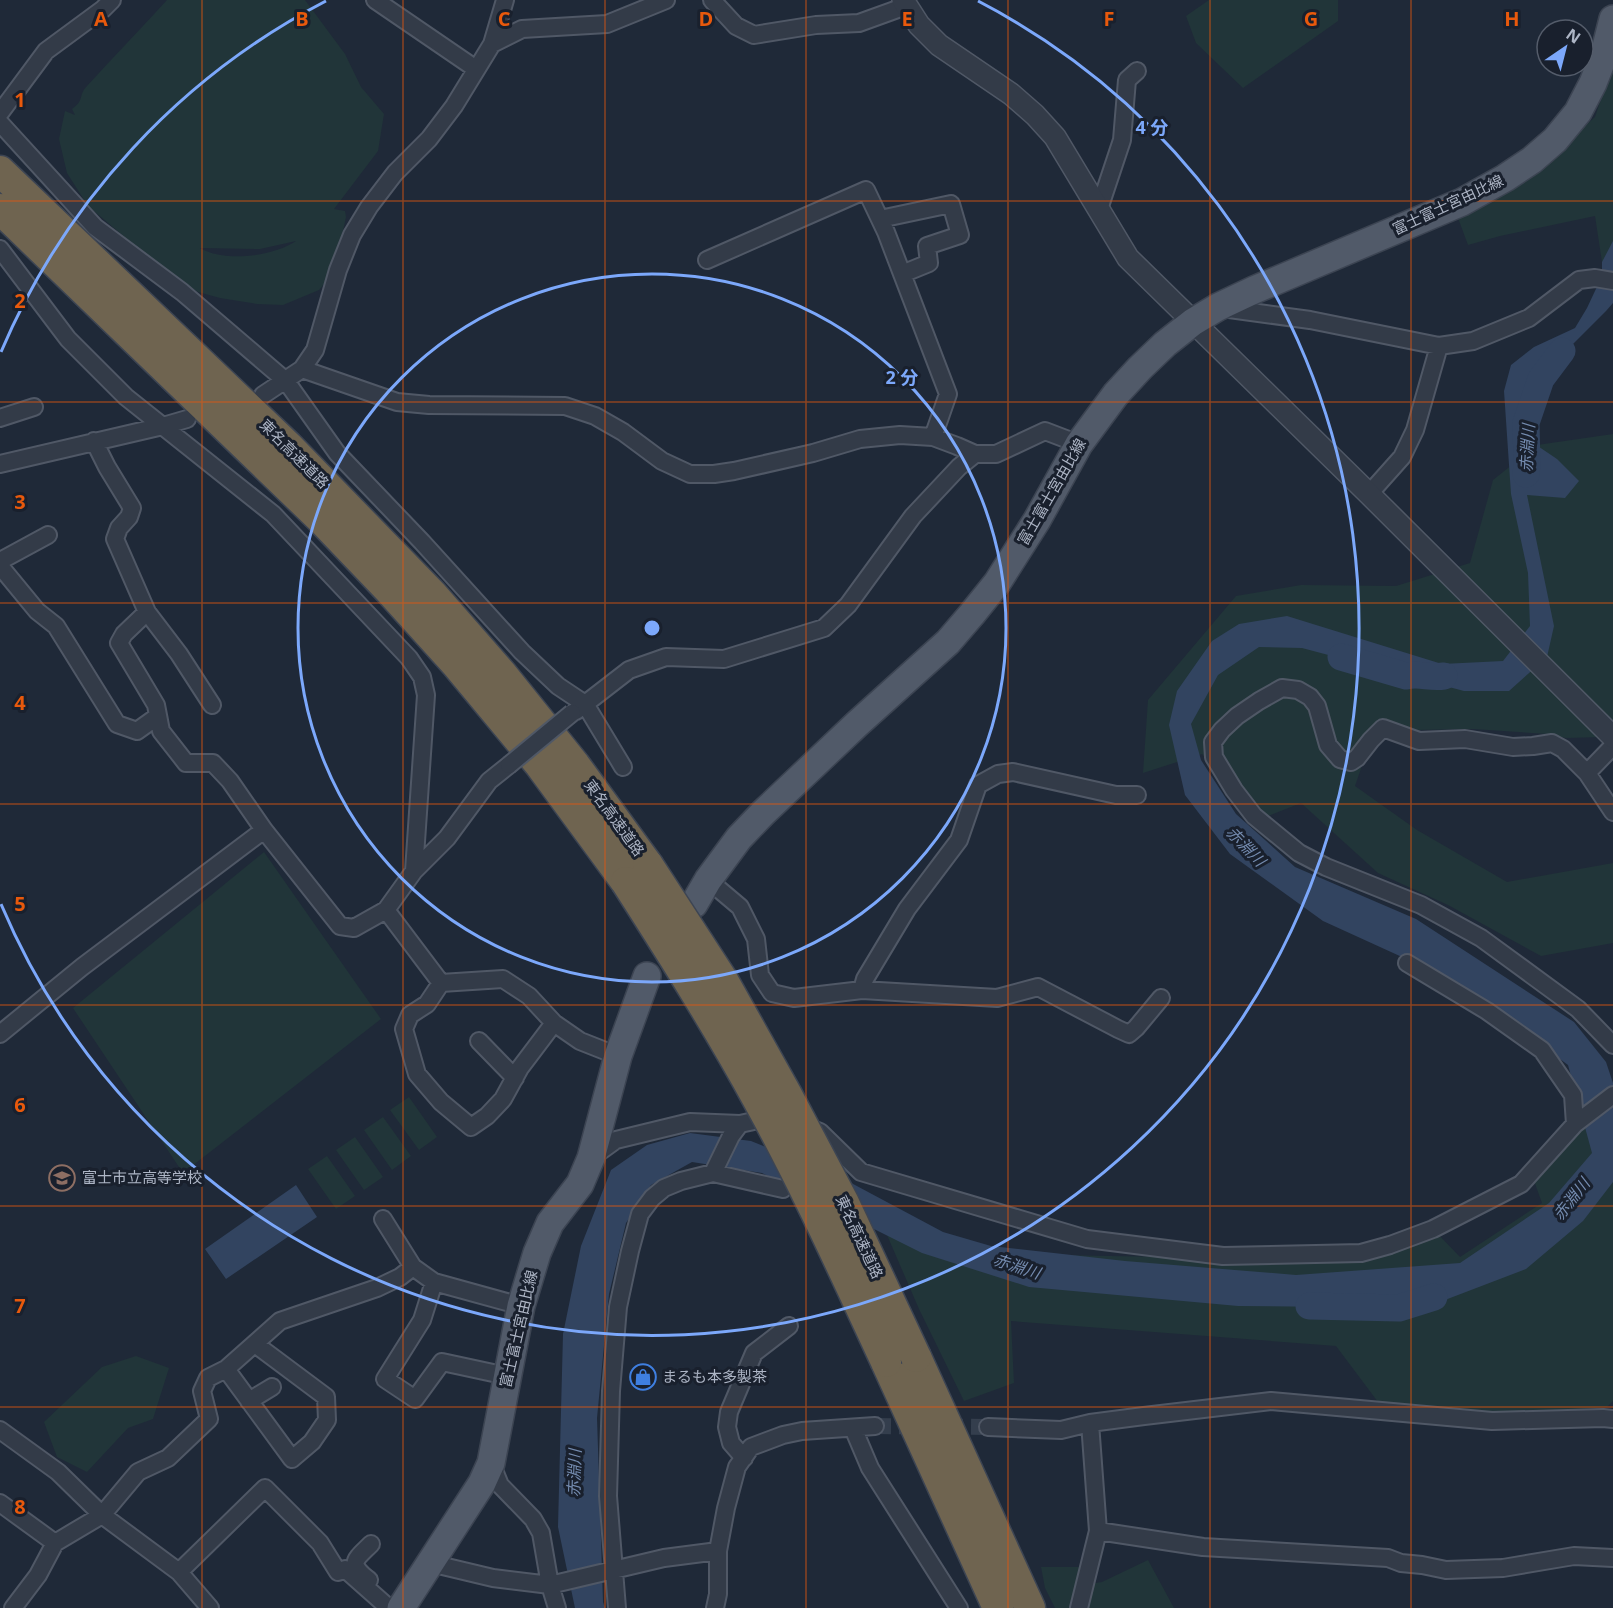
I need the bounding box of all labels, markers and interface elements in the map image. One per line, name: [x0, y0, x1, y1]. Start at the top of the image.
text: A: [94, 5, 108, 32]
text: B: [295, 5, 309, 32]
text: C: [498, 5, 511, 32]
text: D: [699, 5, 713, 32]
text: E: [901, 5, 913, 32]
text: F: [1104, 5, 1114, 32]
text: G: [1304, 5, 1318, 32]
text: H: [1504, 5, 1520, 32]
north arrow: [1535, 18, 1595, 78]
text: N: [1562, 23, 1585, 48]
text: 1: [14, 86, 26, 113]
text: 4 分: [1136, 115, 1168, 139]
street label: 富士富士宮由比線: [1389, 170, 1506, 239]
text: 2: [14, 287, 26, 314]
text: 2 分: [886, 365, 918, 389]
street label: 東名高速道路: [256, 414, 334, 492]
water label: 赤淵川: [1515, 421, 1539, 473]
street label: 富士富士宮由比線: [1012, 435, 1090, 548]
text: 3: [14, 488, 26, 515]
centre of rings: [642, 618, 662, 638]
text: 4: [14, 689, 26, 716]
street label: 東名高速道路: [580, 775, 649, 860]
water label: 赤淵川: [1221, 821, 1272, 872]
text: 5: [14, 890, 26, 917]
text: 6: [14, 1091, 26, 1118]
school or university icon: 富士市立高等学校: [47, 1163, 77, 1193]
place label: 富士市立高等学校: [82, 1167, 202, 1187]
water label: 赤淵川: [1548, 1172, 1596, 1225]
street label: 東名高速道路: [832, 1192, 888, 1282]
water label: 赤淵川: [991, 1248, 1045, 1284]
street label: 富士富士宮由比線: [495, 1268, 541, 1389]
text: 7: [14, 1292, 26, 1319]
shop icon: まるも本多製茶: [628, 1362, 658, 1392]
place label: まるも本多製茶: [662, 1366, 767, 1386]
water label: 赤淵川: [562, 1447, 586, 1497]
text: 8: [14, 1493, 26, 1520]

